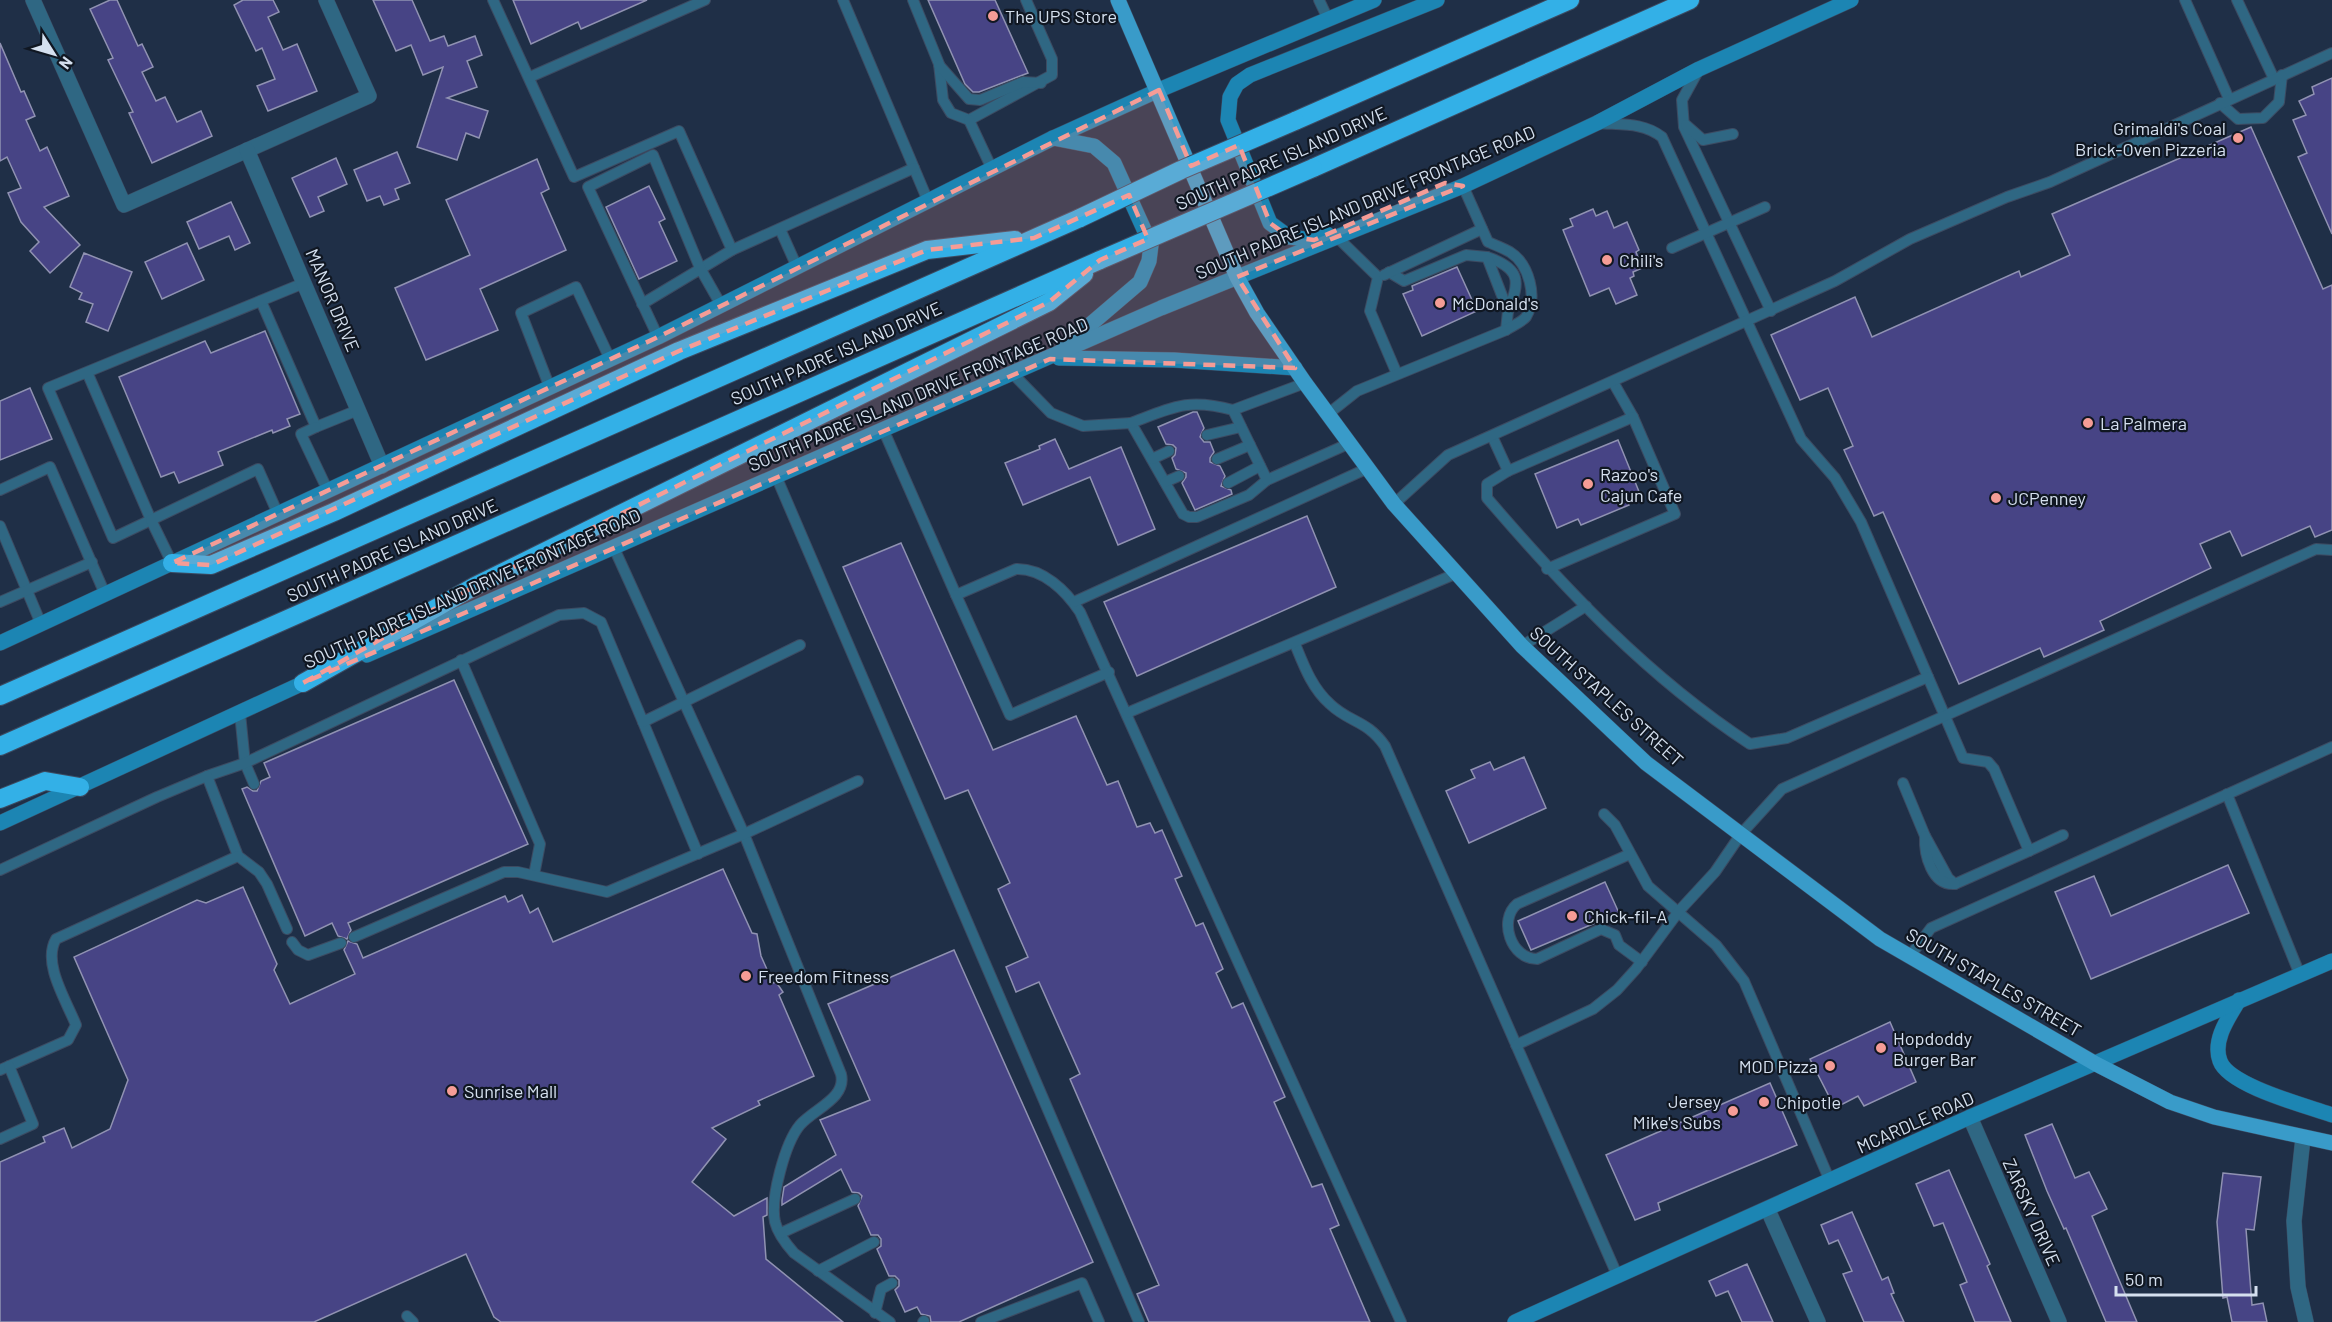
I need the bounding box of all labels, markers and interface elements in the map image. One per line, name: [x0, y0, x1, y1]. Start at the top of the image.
place label: The UPS Store: [1005, 5, 1117, 27]
marker: The UPS Store: [986, 9, 1000, 23]
north arrow: [24, 24, 84, 84]
text: N: [56, 53, 77, 73]
street label: SOUTH PADRE ISLAND DRIVE: [1172, 101, 1390, 215]
place label: Grimaldi's Coal Brick-Oven Pizzeria: [2075, 117, 2226, 160]
street label: SOUTH PADRE ISLAND DRIVE FRONTAGE ROAD: [1192, 120, 1538, 284]
marker: Grimaldi's Coal Brick-Oven Pizzeria: [2231, 131, 2245, 145]
street label: MANOR DRIVE: [301, 245, 365, 355]
place label: Chili's: [1619, 249, 1664, 271]
marker: Chili's: [1600, 253, 1614, 267]
place label: McDonald's: [1452, 292, 1539, 314]
street label: SOUTH PADRE ISLAND DRIVE: [727, 296, 945, 410]
marker: McDonald's: [1433, 296, 1447, 310]
street label: SOUTH PADRE ISLAND DRIVE FRONTAGE ROAD: [745, 312, 1091, 476]
place label: La Palmera: [2100, 412, 2187, 434]
marker: La Palmera: [2081, 416, 2095, 430]
place label: Razoo's Cajun Cafe: [1600, 463, 1682, 506]
marker: Razoo's Cajun Cafe: [1581, 477, 1595, 491]
place label: JCPenney: [2008, 487, 2086, 509]
marker: JCPenney: [1989, 491, 2003, 505]
street label: SOUTH PADRE ISLAND DRIVE: [283, 493, 501, 607]
street label: SOUTH PADRE ISLAND DRIVE FRONTAGE ROAD: [300, 503, 644, 673]
street label: SOUTH STAPLES STREET: [1526, 621, 1688, 771]
place label: Chick-fil-A: [1584, 905, 1668, 927]
marker: Chick-fil-A: [1565, 909, 1579, 923]
street label: SOUTH STAPLES STREET: [1903, 923, 2085, 1041]
place label: Freedom Fitness: [758, 965, 889, 987]
marker: Freedom Fitness: [739, 969, 753, 983]
place label: Hopdoddy Burger Bar: [1893, 1027, 1977, 1070]
marker: Hopdoddy Burger Bar: [1874, 1041, 1888, 1055]
place label: MOD Pizza: [1739, 1055, 1818, 1077]
marker: MOD Pizza: [1823, 1059, 1837, 1073]
place label: Sunrise Mall: [464, 1080, 557, 1102]
marker: Sunrise Mall: [445, 1084, 459, 1098]
street label: MCARDLE ROAD: [1853, 1086, 1977, 1158]
place label: Jersey Mike's Subs: [1633, 1090, 1721, 1133]
place label: Chipotle: [1776, 1091, 1841, 1113]
marker: Chipotle: [1757, 1095, 1771, 1109]
marker: Jersey Mike's Subs: [1726, 1104, 1740, 1118]
street label: ZARSKY DRIVE: [1999, 1155, 2065, 1269]
scale bar: [2116, 1259, 2256, 1297]
text: 50 m: [2125, 1268, 2163, 1290]

